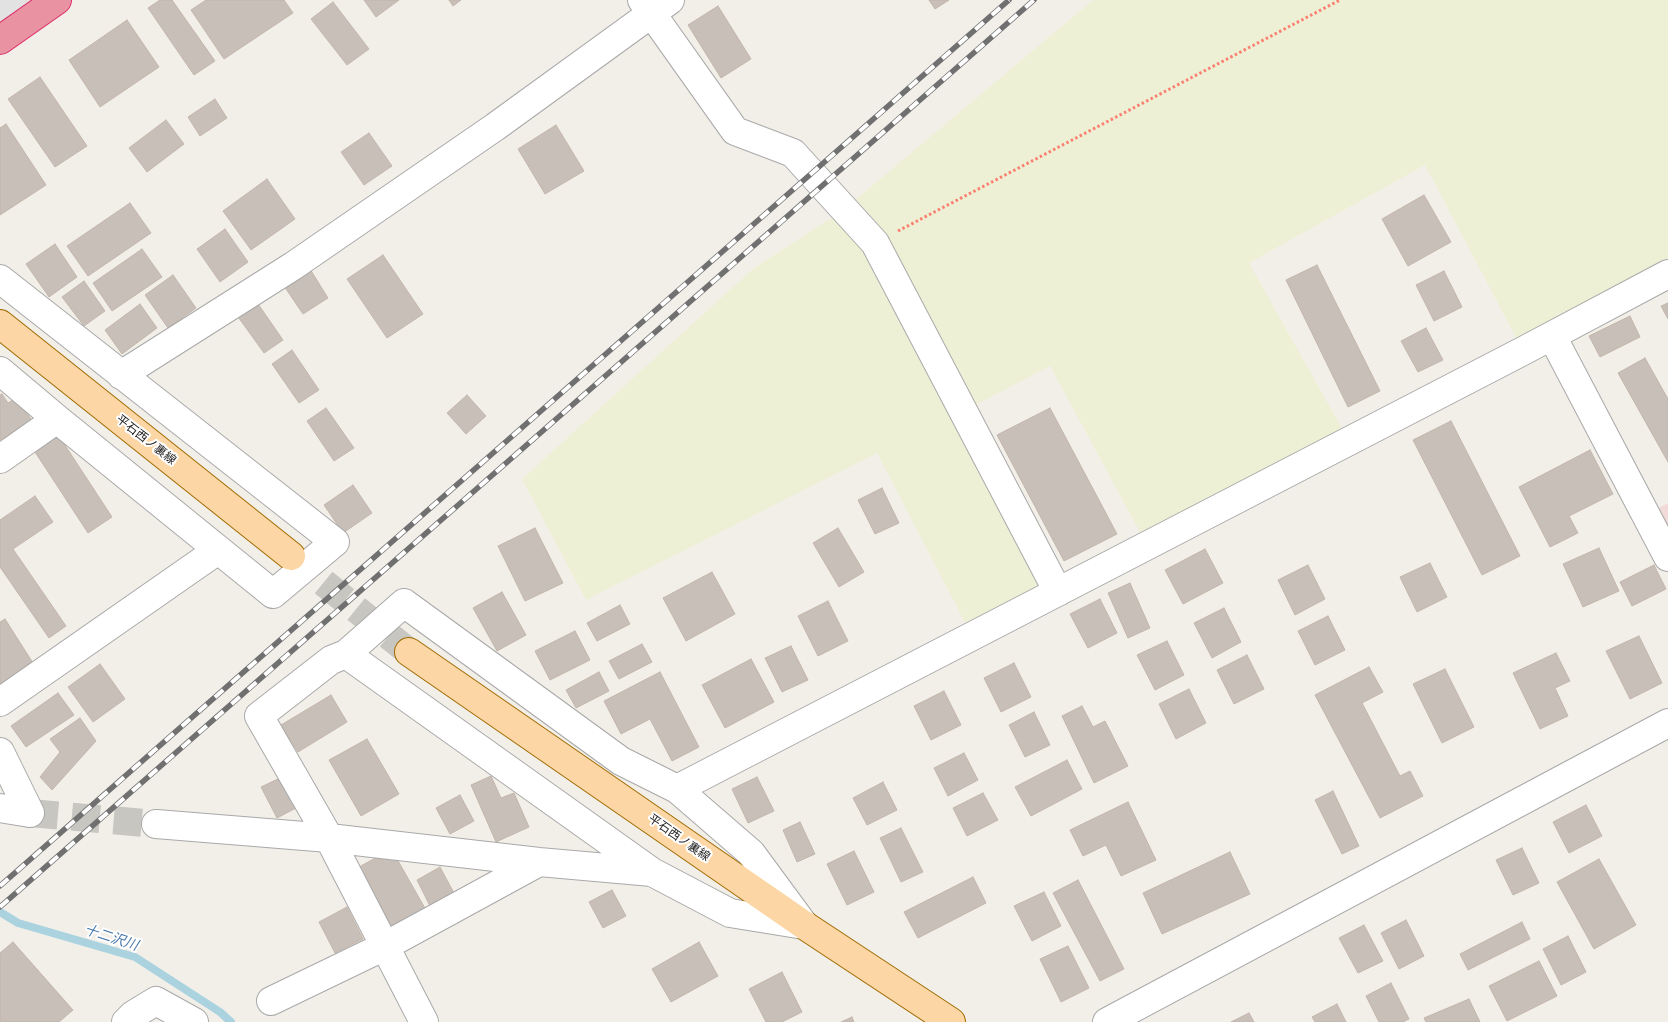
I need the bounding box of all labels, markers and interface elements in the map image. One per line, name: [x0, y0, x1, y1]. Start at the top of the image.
street label: 平石西ノ裏線: [113, 412, 179, 468]
street label: 平石西ノ裏線: [645, 811, 713, 865]
water label: 十二沢川: [82, 921, 140, 955]

